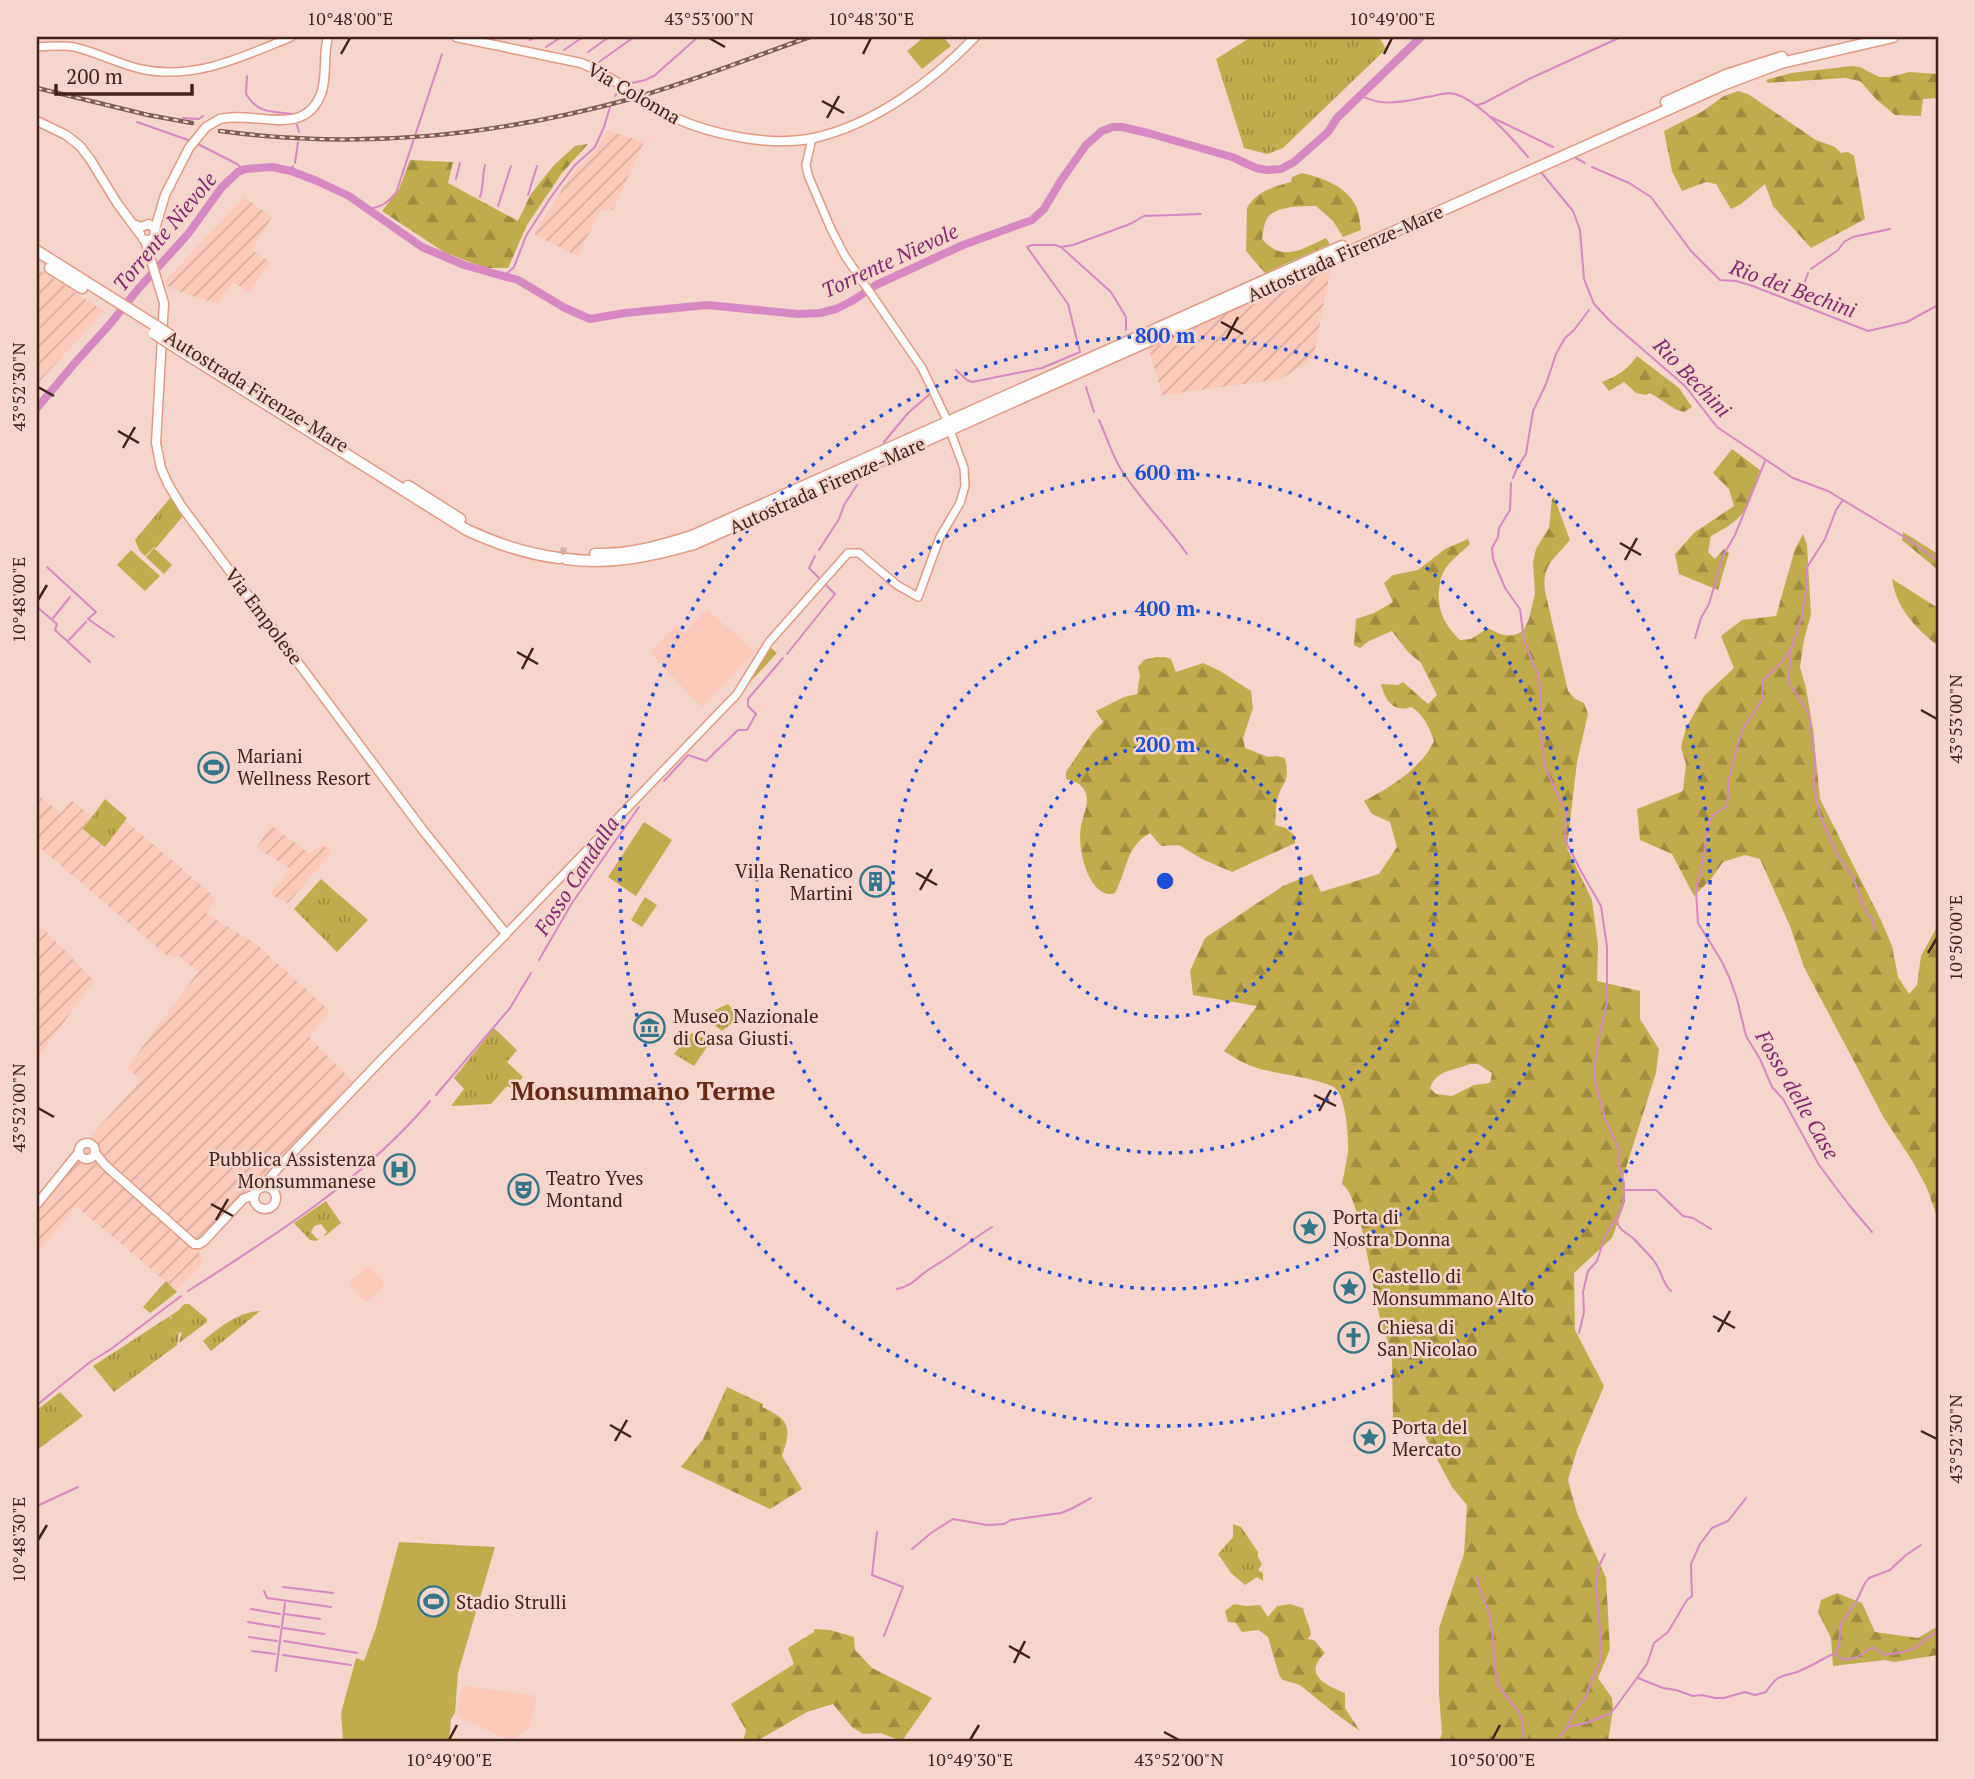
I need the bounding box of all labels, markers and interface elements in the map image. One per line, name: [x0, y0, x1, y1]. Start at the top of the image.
text: 10°48'00"E: [307, 6, 393, 30]
text: 43°53'00"N: [664, 6, 754, 30]
text: 10°48'30"E: [828, 6, 914, 30]
text: 10°49'00"E: [1349, 6, 1435, 30]
scale bar: [56, 52, 192, 96]
street label: Via Colonna: [583, 56, 686, 129]
text: 200 m: [66, 62, 123, 90]
water label: Torrente Nievole: [106, 166, 223, 297]
street label: Autostrada Firenze-Mare: [1243, 198, 1447, 307]
water label: Torrente Nievole: [817, 216, 963, 304]
water label: Rio dei Bechini: [1725, 252, 1860, 324]
text: 800 m: [1135, 321, 1196, 349]
street label: Autostrada Firenze-Mare: [161, 324, 354, 457]
water label: Rio Bechini: [1647, 331, 1738, 423]
text: 43°52'30"N: [6, 342, 30, 432]
street label: Autostrada Firenze-Mare: [725, 430, 929, 539]
text: 600 m: [1135, 458, 1196, 486]
text: 10°48'00"E: [6, 557, 30, 643]
street label: Via Empolese: [220, 562, 309, 669]
text: 400 m: [1135, 594, 1196, 622]
text: 43°53'00"N: [1943, 674, 1967, 764]
text: 200 m: [1135, 730, 1196, 758]
place label: Mariani Wellness Resort: [237, 743, 371, 790]
sports icon: Mariani Wellness Resort: [197, 750, 231, 784]
water label: Fosso Candalla: [527, 811, 625, 941]
place label: Villa Renatico Martini: [735, 858, 853, 905]
building icon: Villa Renatico Martini: [859, 865, 893, 899]
centre of rings: [1153, 869, 1177, 893]
text: 10°50'00"E: [1943, 895, 1967, 981]
place label: Museo Nazionale di Casa Giusti: [673, 1003, 818, 1050]
museum icon: Museo Nazionale di Casa Giusti: [633, 1010, 667, 1044]
water label: Fosso delle Case: [1749, 1024, 1846, 1165]
text: 43°52'00"N: [6, 1063, 30, 1153]
district label: Monsummano Terme: [510, 1073, 776, 1107]
place label: Pubblica Assistenza Monsummanese: [209, 1146, 376, 1193]
hospital icon: Pubblica Assistenza Monsummanese: [382, 1153, 416, 1187]
place label: Teatro Yves Montand: [546, 1165, 643, 1212]
theatre icon: Teatro Yves Montand: [506, 1172, 540, 1206]
place label: Porta di Nostra Donna: [1333, 1204, 1451, 1251]
place icon: Porta di Nostra Donna: [1293, 1211, 1327, 1245]
place label: Castello di Monsummano Alto: [1372, 1263, 1534, 1310]
place icon: Castello di Monsummano Alto: [1332, 1270, 1366, 1304]
place label: Chiesa di San Nicolao: [1377, 1314, 1477, 1361]
church icon: Chiesa di San Nicolao: [1337, 1321, 1371, 1355]
text: 43°52'30"N: [1943, 1394, 1967, 1484]
place label: Porta del Mercato: [1392, 1414, 1468, 1461]
place icon: Porta del Mercato: [1352, 1421, 1386, 1455]
text: 10°48'30"E: [6, 1497, 30, 1583]
sports icon: Stadio Strulli: [416, 1585, 450, 1619]
place label: Stadio Strulli: [456, 1589, 567, 1614]
text: 10°49'00"E: [406, 1747, 492, 1771]
text: 10°49'30"E: [927, 1747, 1013, 1771]
text: 43°52'00"N: [1134, 1747, 1224, 1771]
text: 10°50'00"E: [1449, 1747, 1535, 1771]

